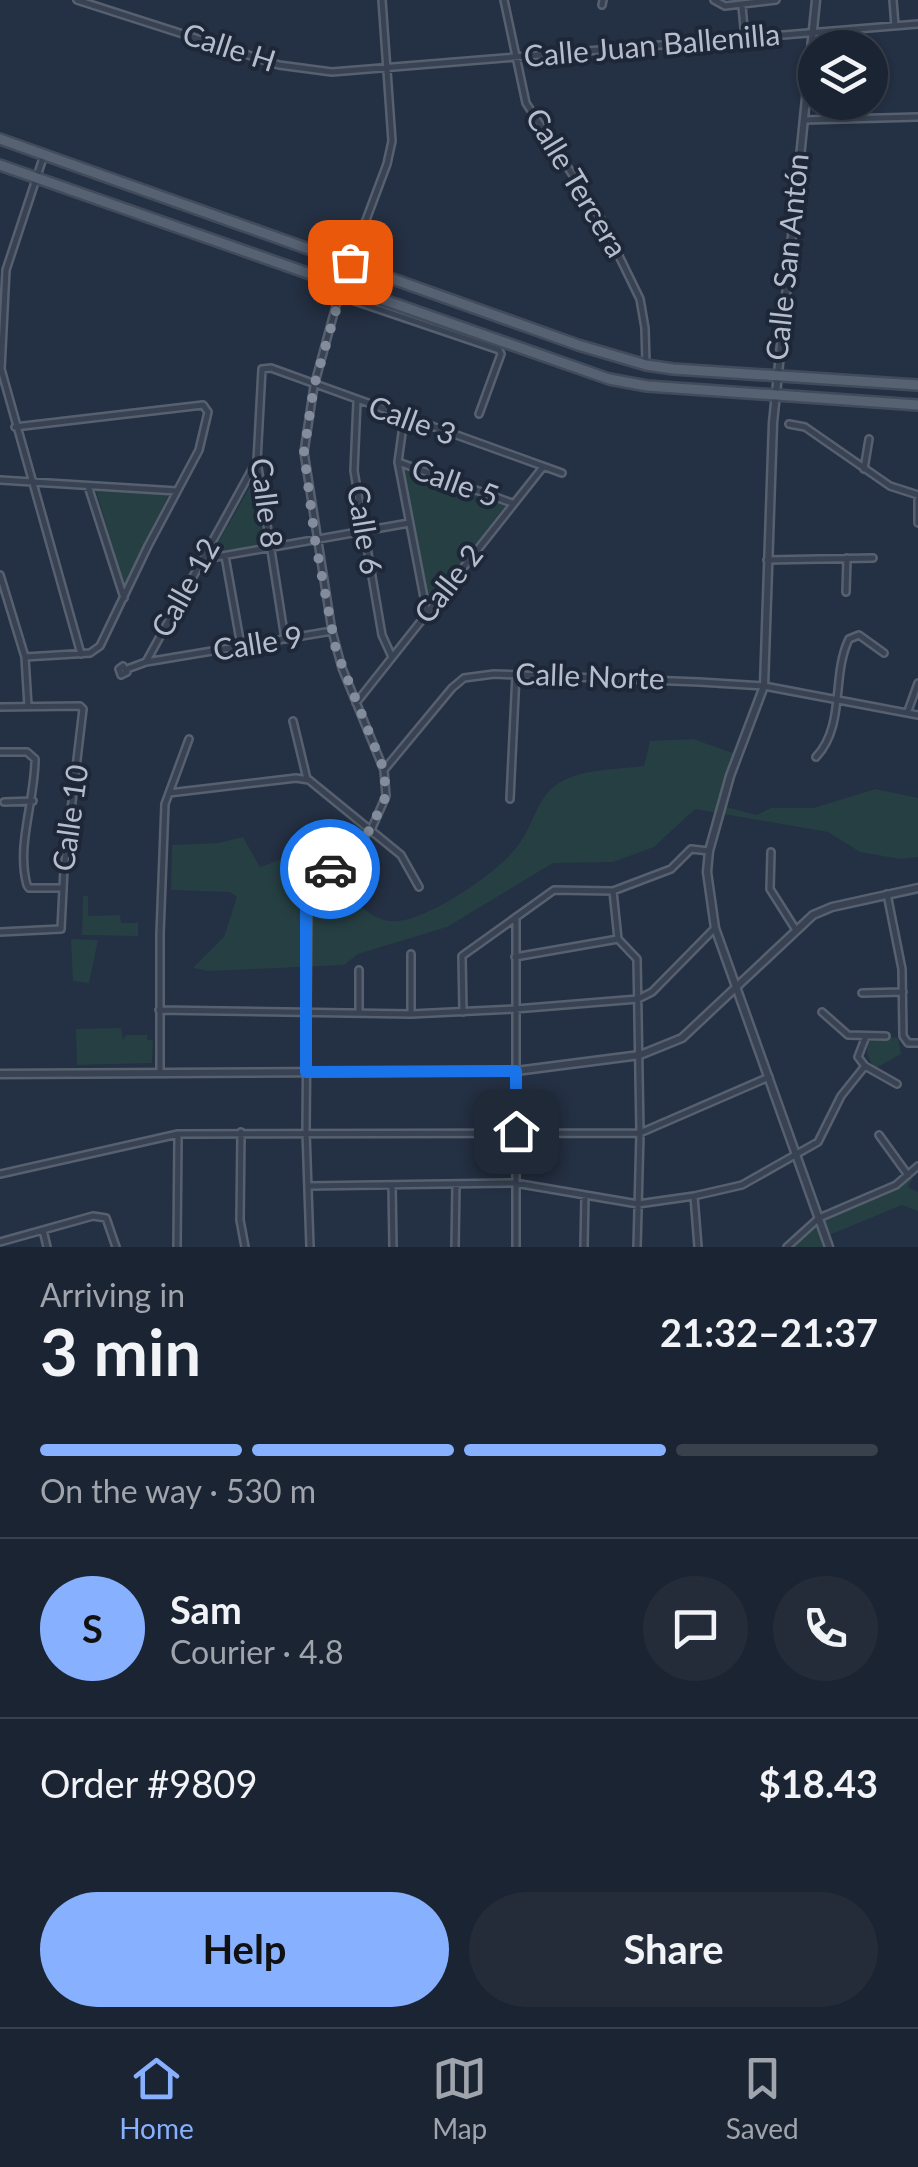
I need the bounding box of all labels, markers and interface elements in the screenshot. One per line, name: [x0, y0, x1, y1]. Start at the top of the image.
street label: Calle H: [179, 14, 281, 78]
street label: Calle Juan Ballenilla: [522, 15, 781, 73]
map controls: [798, 30, 888, 120]
button: layers: [798, 30, 888, 120]
street label: Calle Tercera: [519, 101, 636, 263]
street label: Calle San Antón: [757, 151, 815, 362]
pin: [308, 220, 393, 305]
icon: bag: [323, 235, 378, 290]
street label: Calle 3: [364, 387, 461, 451]
street label: Calle 5: [407, 449, 504, 513]
street label: Calle 8: [245, 456, 291, 550]
street label: Calle 6: [341, 482, 391, 577]
street label: Calle 12: [142, 531, 226, 643]
street label: Calle 2: [406, 536, 489, 629]
street label: Calle 9: [210, 617, 305, 667]
street label: Calle Norte: [515, 654, 665, 696]
street label: Calle 10: [44, 762, 94, 873]
courier: [280, 819, 380, 919]
icon: car: [303, 842, 358, 897]
pin: [474, 1089, 559, 1174]
icon: home: [489, 1104, 544, 1159]
text: Arriving in: [40, 1275, 185, 1314]
text: 21:32–21:37: [660, 1309, 878, 1355]
text: 3 min: [40, 1312, 201, 1390]
text: On the way · 530 m: [40, 1471, 316, 1510]
button: chat: [643, 1576, 748, 1681]
button: phone: [773, 1576, 878, 1681]
text: Sam: [170, 1586, 242, 1632]
text: S: [82, 1605, 103, 1651]
text: Courier · 4.8: [170, 1632, 344, 1671]
text: Order #9809: [40, 1760, 257, 1806]
text: $18.43: [759, 1760, 878, 1806]
button: Help: [40, 1892, 449, 2007]
button: Share: [469, 1892, 878, 2007]
tab: Home: [119, 2051, 194, 2145]
tab: Map: [432, 2051, 487, 2145]
tab: Saved: [726, 2051, 799, 2145]

